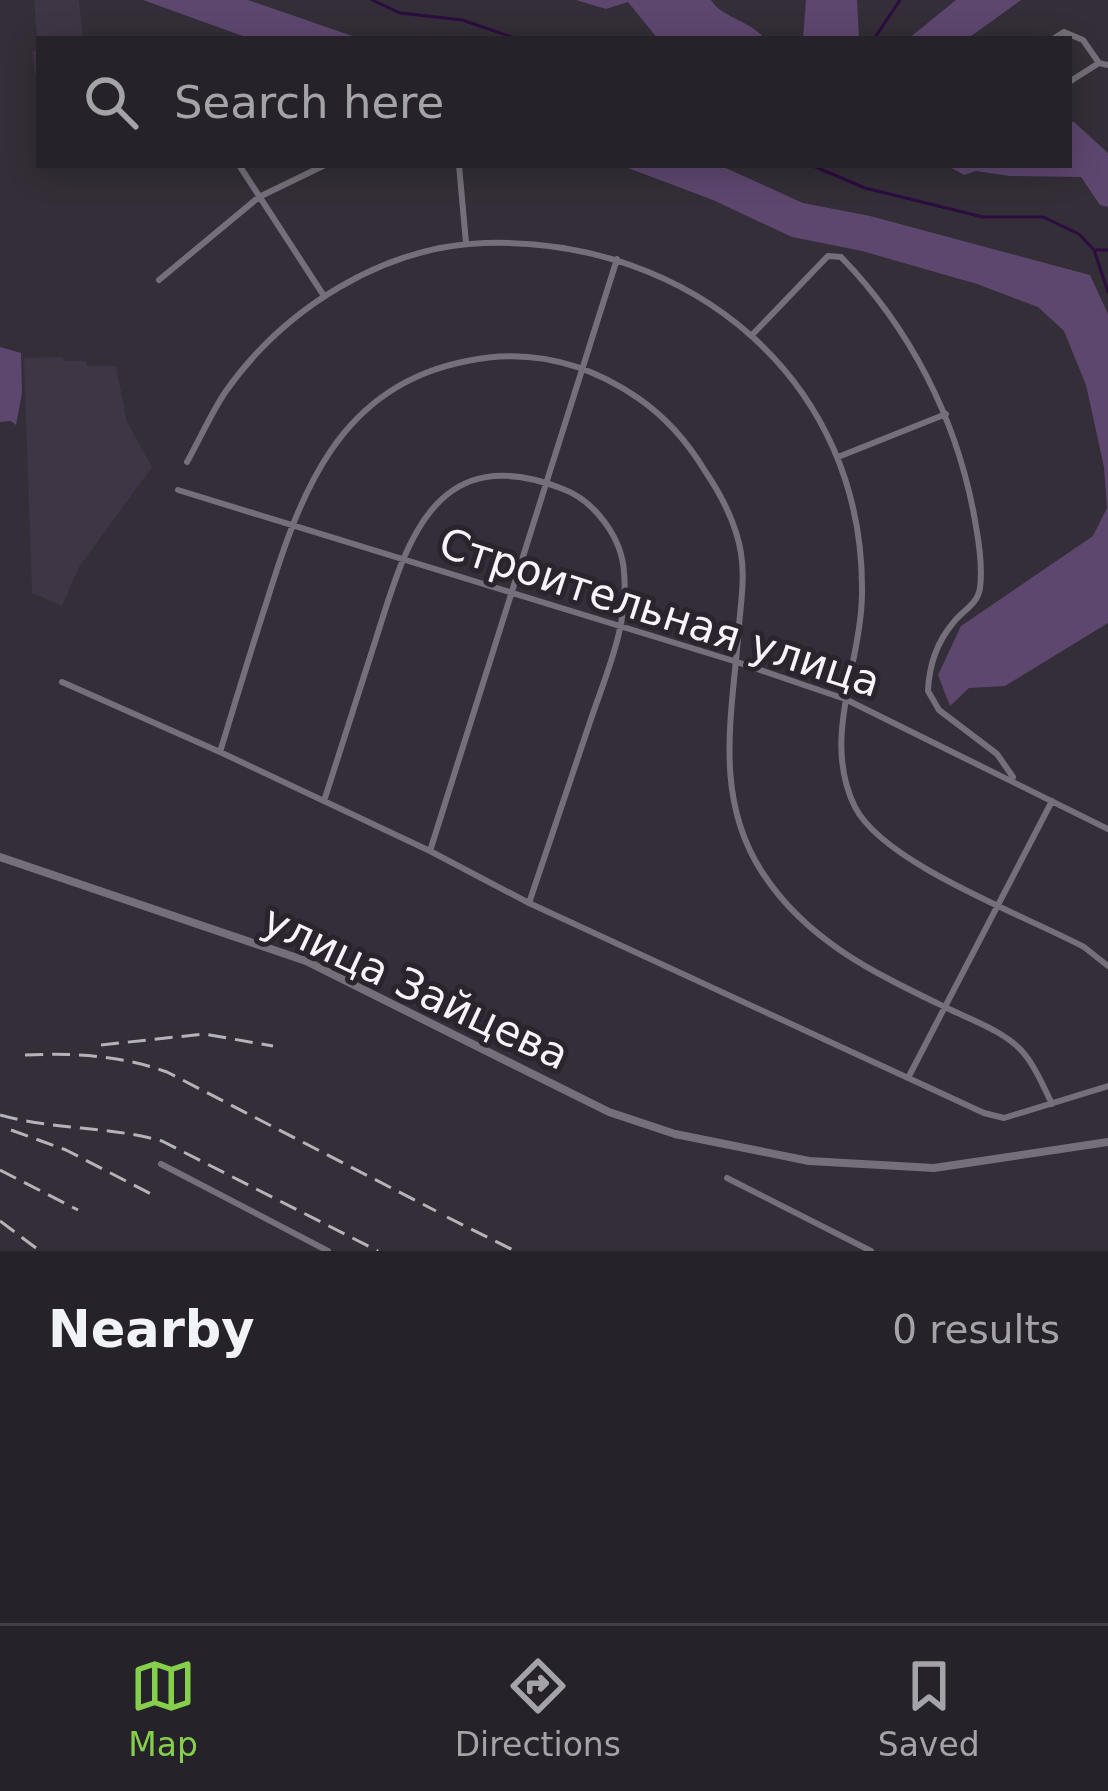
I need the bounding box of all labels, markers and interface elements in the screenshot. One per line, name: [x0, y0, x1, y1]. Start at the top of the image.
search box: [36, 36, 1072, 168]
icon: search: [78, 69, 144, 135]
text: Search here: [174, 76, 444, 129]
street label: Строительная улица: [433, 518, 886, 707]
street label: улица Зайцева: [255, 895, 576, 1080]
text: Nearby: [48, 1300, 255, 1359]
text: 0 results: [892, 1307, 1060, 1352]
tab: Map: [128, 1653, 198, 1764]
tab: Directions: [455, 1653, 621, 1764]
tab: Saved: [878, 1653, 980, 1764]

